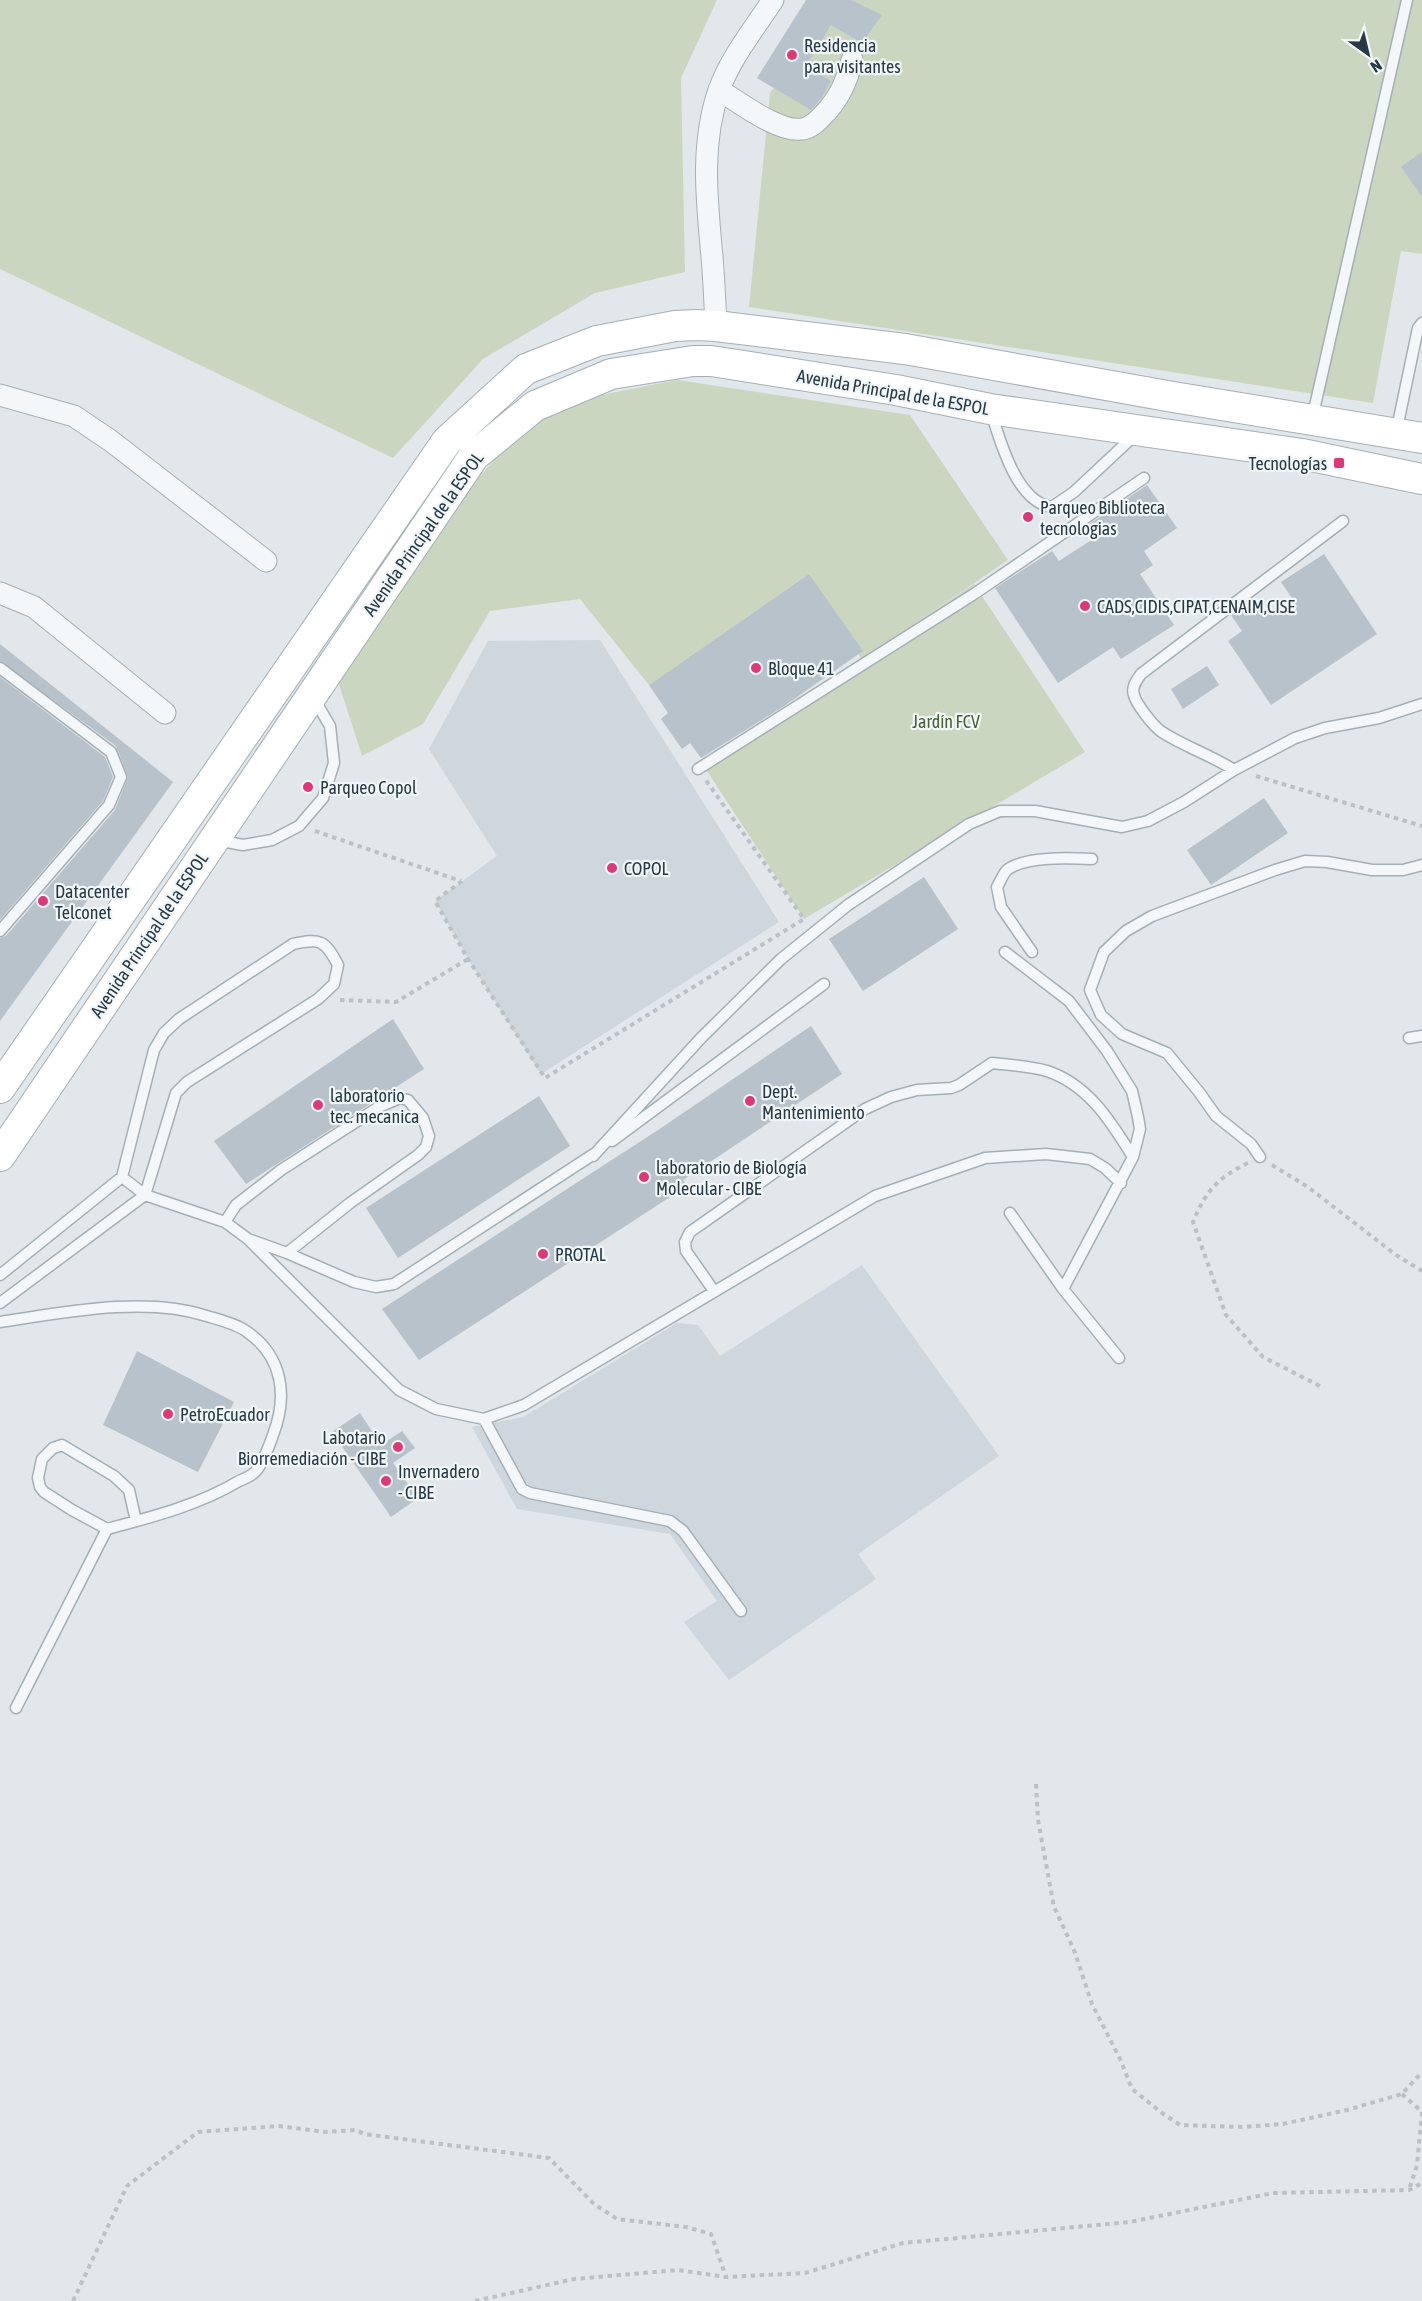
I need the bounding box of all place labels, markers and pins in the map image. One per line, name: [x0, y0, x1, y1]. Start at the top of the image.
place label: Residencia para visitantes: [804, 35, 901, 77]
marker: Residencia para visitantes: [785, 48, 799, 62]
place label: Tecnologías: [1249, 453, 1327, 474]
marker: Tecnologías: [1332, 456, 1346, 470]
place label: Parqueo Biblioteca tecnologias: [1040, 497, 1165, 539]
marker: Parqueo Biblioteca tecnologias: [1021, 510, 1035, 524]
place label: CADS,CIDIS,CIPAT,CENAIM,CISE: [1097, 596, 1295, 617]
marker: CADS,CIDIS,CIPAT,CENAIM,CISE: [1078, 599, 1092, 613]
place label: Bloque 41: [768, 658, 834, 679]
marker: Bloque 41: [749, 661, 763, 675]
place label: Parqueo Copol: [320, 777, 417, 798]
marker: Parqueo Copol: [301, 780, 315, 794]
place label: COPOL: [624, 858, 669, 879]
marker: COPOL: [605, 861, 619, 875]
place label: Datacenter Telconet: [55, 881, 130, 923]
marker: Datacenter Telconet: [36, 894, 50, 908]
place label: Dept. Mantenimiento: [762, 1081, 865, 1123]
place label: laboratorio tec. mecanica: [330, 1085, 419, 1127]
marker: Dept. Mantenimiento: [743, 1094, 757, 1108]
marker: laboratorio tec. mecanica: [311, 1098, 325, 1112]
place label: laboratorio de Biología Molecular - CIBE: [656, 1157, 807, 1199]
marker: laboratorio de Biología Molecular - CIBE: [637, 1170, 651, 1184]
place label: PROTAL: [555, 1244, 606, 1265]
marker: PROTAL: [536, 1247, 550, 1261]
place label: PetroEcuador: [180, 1404, 270, 1425]
marker: PetroEcuador: [161, 1407, 175, 1421]
place label: Labotario Biorremediación - CIBE: [238, 1427, 386, 1469]
marker: Labotario Biorremediación - CIBE: [391, 1440, 405, 1454]
place label: Invernadero - CIBE: [398, 1461, 480, 1503]
marker: Invernadero - CIBE: [379, 1474, 393, 1488]

